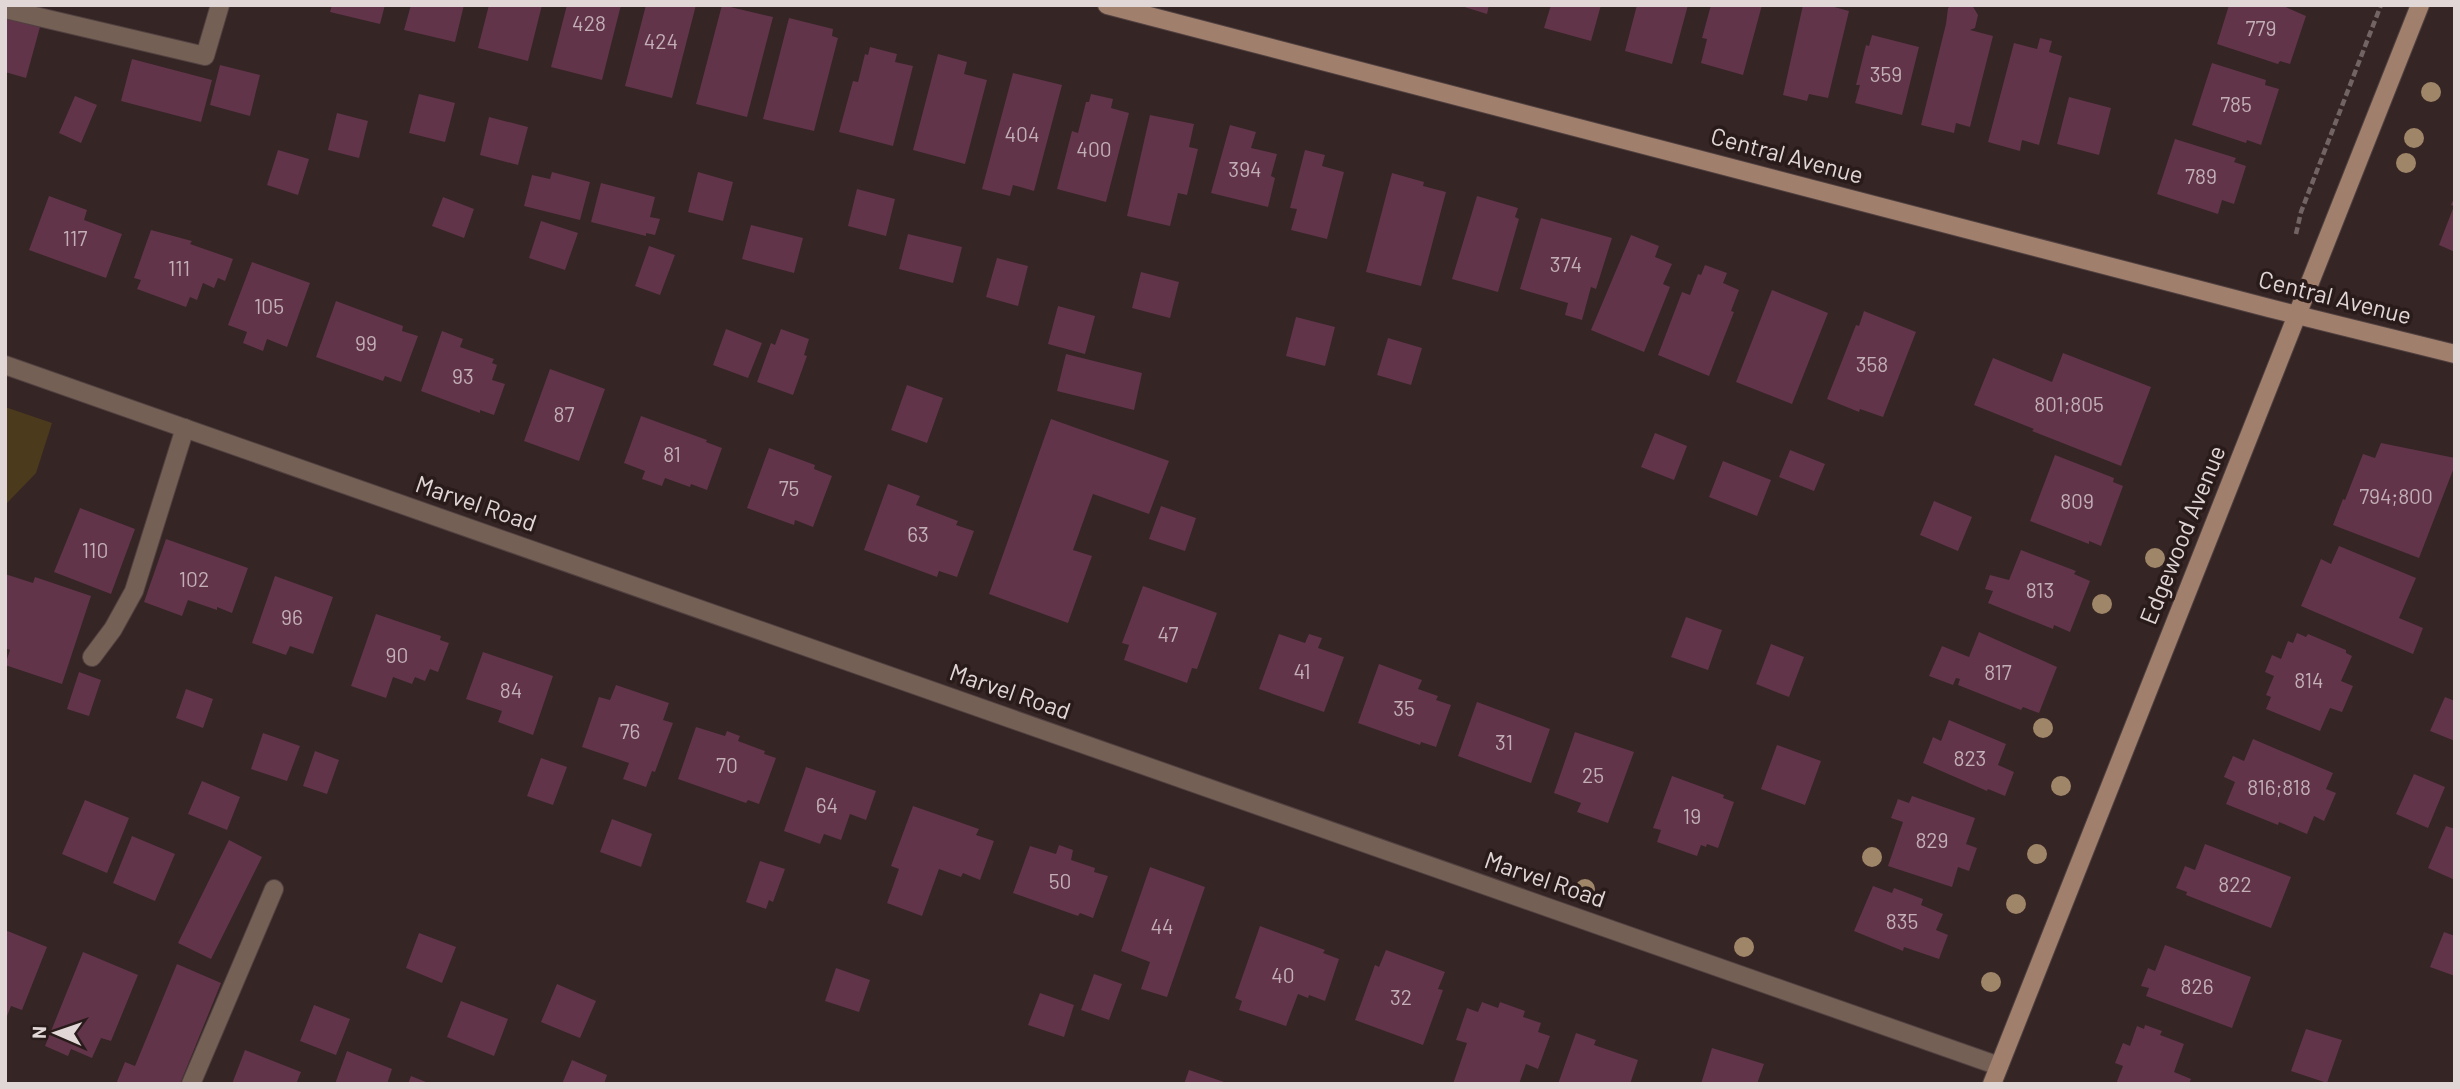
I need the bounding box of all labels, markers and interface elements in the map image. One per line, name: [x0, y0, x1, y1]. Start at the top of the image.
house number: 428: [572, 10, 606, 35]
house number: 779: [2246, 15, 2276, 40]
house number: 424: [644, 28, 678, 53]
house number: 359: [1870, 61, 1902, 86]
house number: 785: [2220, 91, 2252, 116]
street label: Central Avenue: [1708, 120, 1867, 189]
house number: 404: [1004, 121, 1040, 146]
house number: 400: [1076, 136, 1112, 161]
house number: 394: [1228, 156, 1262, 181]
house number: 789: [2185, 163, 2217, 188]
house number: 117: [63, 225, 87, 250]
house number: 374: [1550, 251, 1582, 276]
house number: 111: [168, 255, 190, 280]
street label: Central Avenue: [2256, 264, 2415, 330]
house number: 105: [254, 293, 284, 318]
house number: 99: [355, 330, 377, 355]
house number: 358: [1856, 351, 1888, 376]
house number: 93: [452, 363, 474, 388]
house number: 801;805: [2034, 391, 2104, 416]
house number: 87: [554, 401, 575, 426]
house number: 81: [663, 441, 681, 466]
street label: Edgewood Avenue: [2133, 441, 2231, 628]
street label: Marvel Road: [412, 468, 541, 537]
house number: 75: [779, 475, 799, 500]
house number: 794;800: [2359, 483, 2433, 508]
house number: 809: [2060, 488, 2094, 513]
house number: 63: [907, 521, 929, 546]
house number: 110: [82, 537, 108, 562]
house number: 102: [179, 566, 209, 591]
house number: 813: [2026, 577, 2054, 602]
house number: 96: [281, 604, 303, 629]
house number: 47: [1158, 621, 1179, 646]
house number: 90: [386, 642, 408, 667]
street label: Marvel Road: [946, 656, 1075, 725]
house number: 41: [1294, 658, 1311, 683]
house number: 817: [1984, 659, 2012, 684]
house number: 814: [2294, 667, 2324, 692]
house number: 84: [500, 677, 522, 702]
house number: 35: [1393, 695, 1415, 720]
house number: 76: [620, 718, 640, 743]
house number: 31: [1495, 729, 1513, 754]
house number: 823: [1954, 745, 1986, 770]
house number: 70: [716, 752, 738, 777]
house number: 25: [1582, 762, 1604, 787]
house number: 816;818: [2247, 774, 2311, 799]
house number: 64: [816, 792, 838, 817]
house number: 19: [1683, 803, 1701, 828]
house number: 829: [1915, 827, 1949, 852]
street label: Marvel Road: [1481, 844, 1610, 913]
house number: 50: [1049, 868, 1071, 893]
house number: 822: [2218, 871, 2252, 896]
house number: 835: [1886, 908, 1918, 933]
house number: 44: [1150, 913, 1174, 938]
house number: 40: [1271, 962, 1295, 987]
house number: 826: [2180, 973, 2214, 998]
house number: 32: [1390, 984, 1412, 1009]
north arrow: [21, 998, 91, 1068]
text: N: [27, 1026, 50, 1039]

